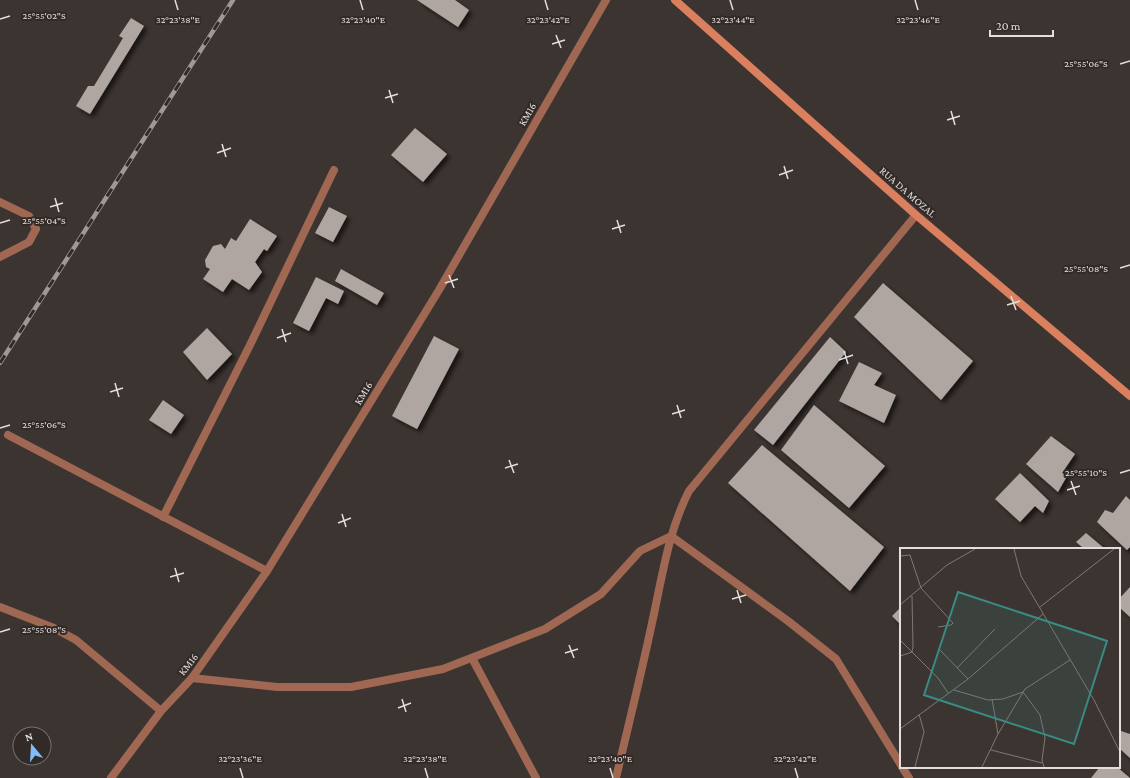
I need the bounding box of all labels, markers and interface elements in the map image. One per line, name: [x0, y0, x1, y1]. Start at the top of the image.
text: 25°55'02"S: [22, 10, 66, 21]
scale bar: [990, 12, 1053, 38]
text: 32°23'38"E: [156, 14, 201, 25]
text: 32°23'40"E: [341, 14, 386, 25]
text: 32°23'42"E: [526, 14, 570, 25]
text: 32°23'44"E: [711, 14, 755, 25]
text: 32°23'46"E: [896, 14, 940, 25]
text: 20 m: [996, 19, 1021, 33]
text: 25°55'06"S: [1064, 58, 1108, 69]
street label: KM16: [516, 100, 538, 128]
street label: RUA DA MOZAL: [877, 164, 939, 220]
text: 25°55'04"S: [22, 215, 66, 226]
text: 25°55'08"S: [1064, 263, 1108, 274]
street label: KM16: [351, 379, 375, 407]
text: 25°55'06"S: [22, 419, 66, 430]
text: 25°55'10"S: [1065, 467, 1107, 478]
inset map: [900, 548, 1120, 768]
text: 25°55'08"S: [22, 624, 66, 635]
street label: KM16: [176, 651, 200, 677]
north arrow: [12, 726, 52, 766]
text: N: [23, 729, 35, 743]
text: 32°23'36"E: [218, 753, 262, 764]
text: 32°23'38"E: [403, 753, 448, 764]
text: 32°23'40"E: [588, 753, 633, 764]
text: 32°23'42"E: [773, 753, 817, 764]

